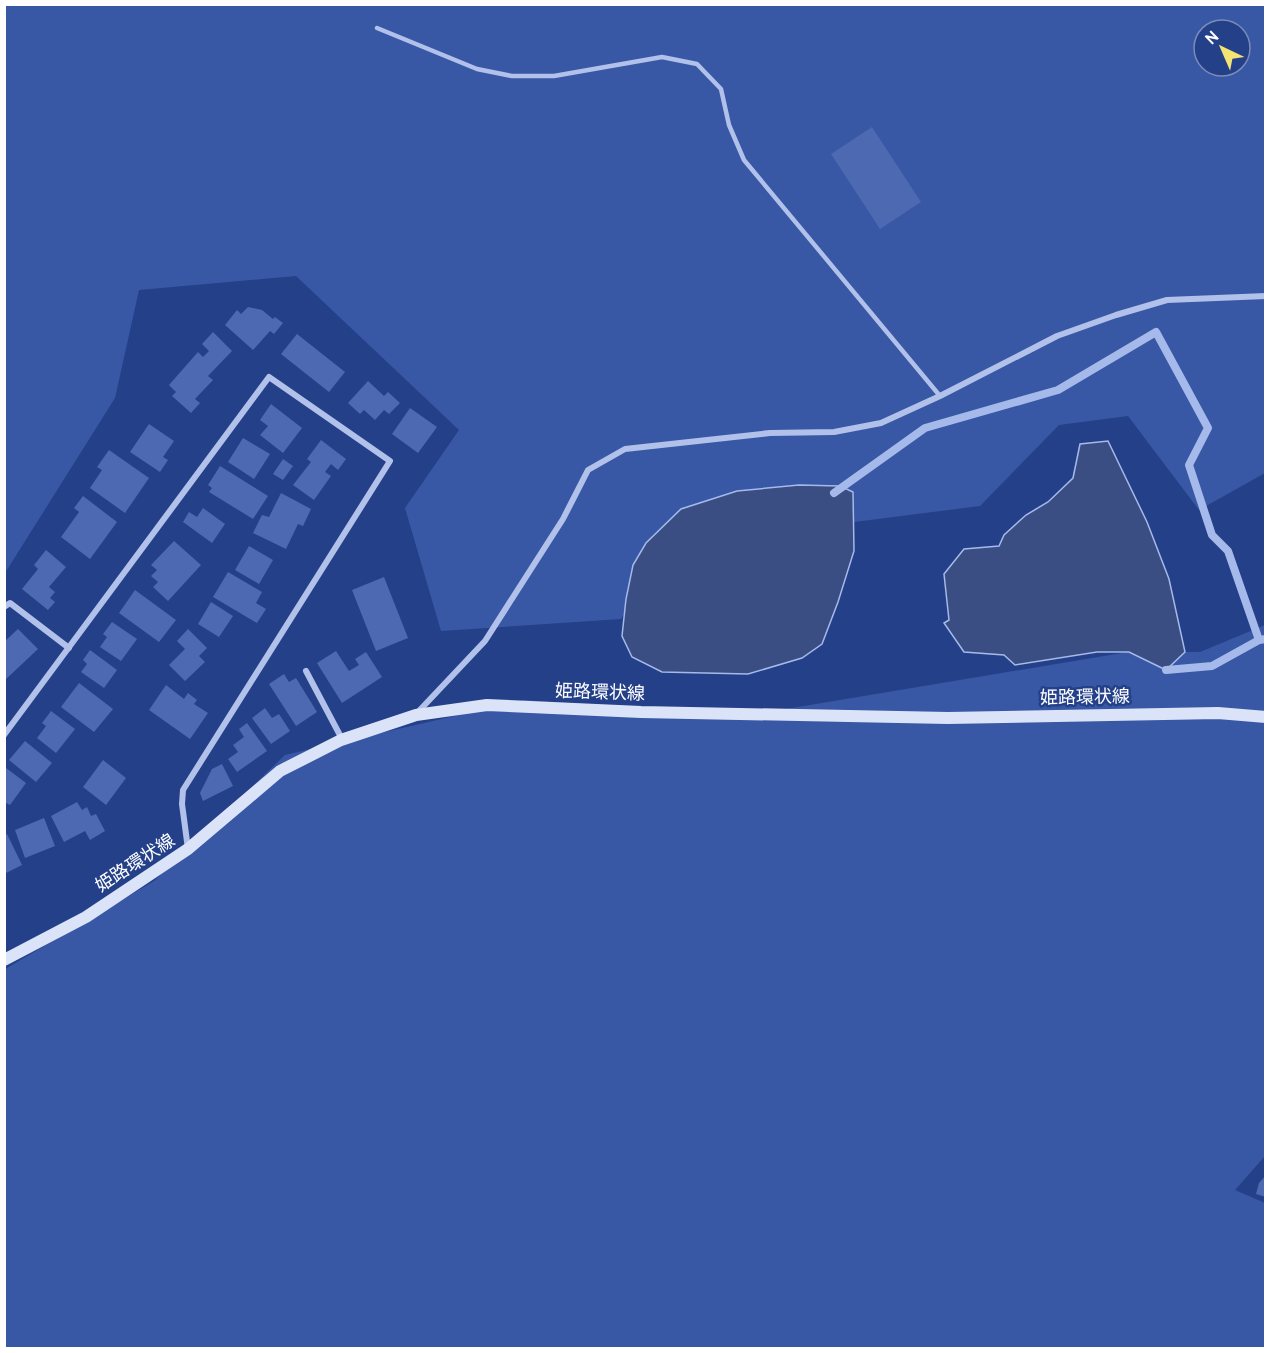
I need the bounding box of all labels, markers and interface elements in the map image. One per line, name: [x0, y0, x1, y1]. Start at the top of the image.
north arrow: [1192, 18, 1252, 78]
text: N: [1202, 27, 1224, 50]
street label: 姫路環状線: [555, 680, 645, 707]
street label: 姫路環状線: [1040, 686, 1130, 711]
street label: 姫路環状線: [92, 830, 180, 898]

